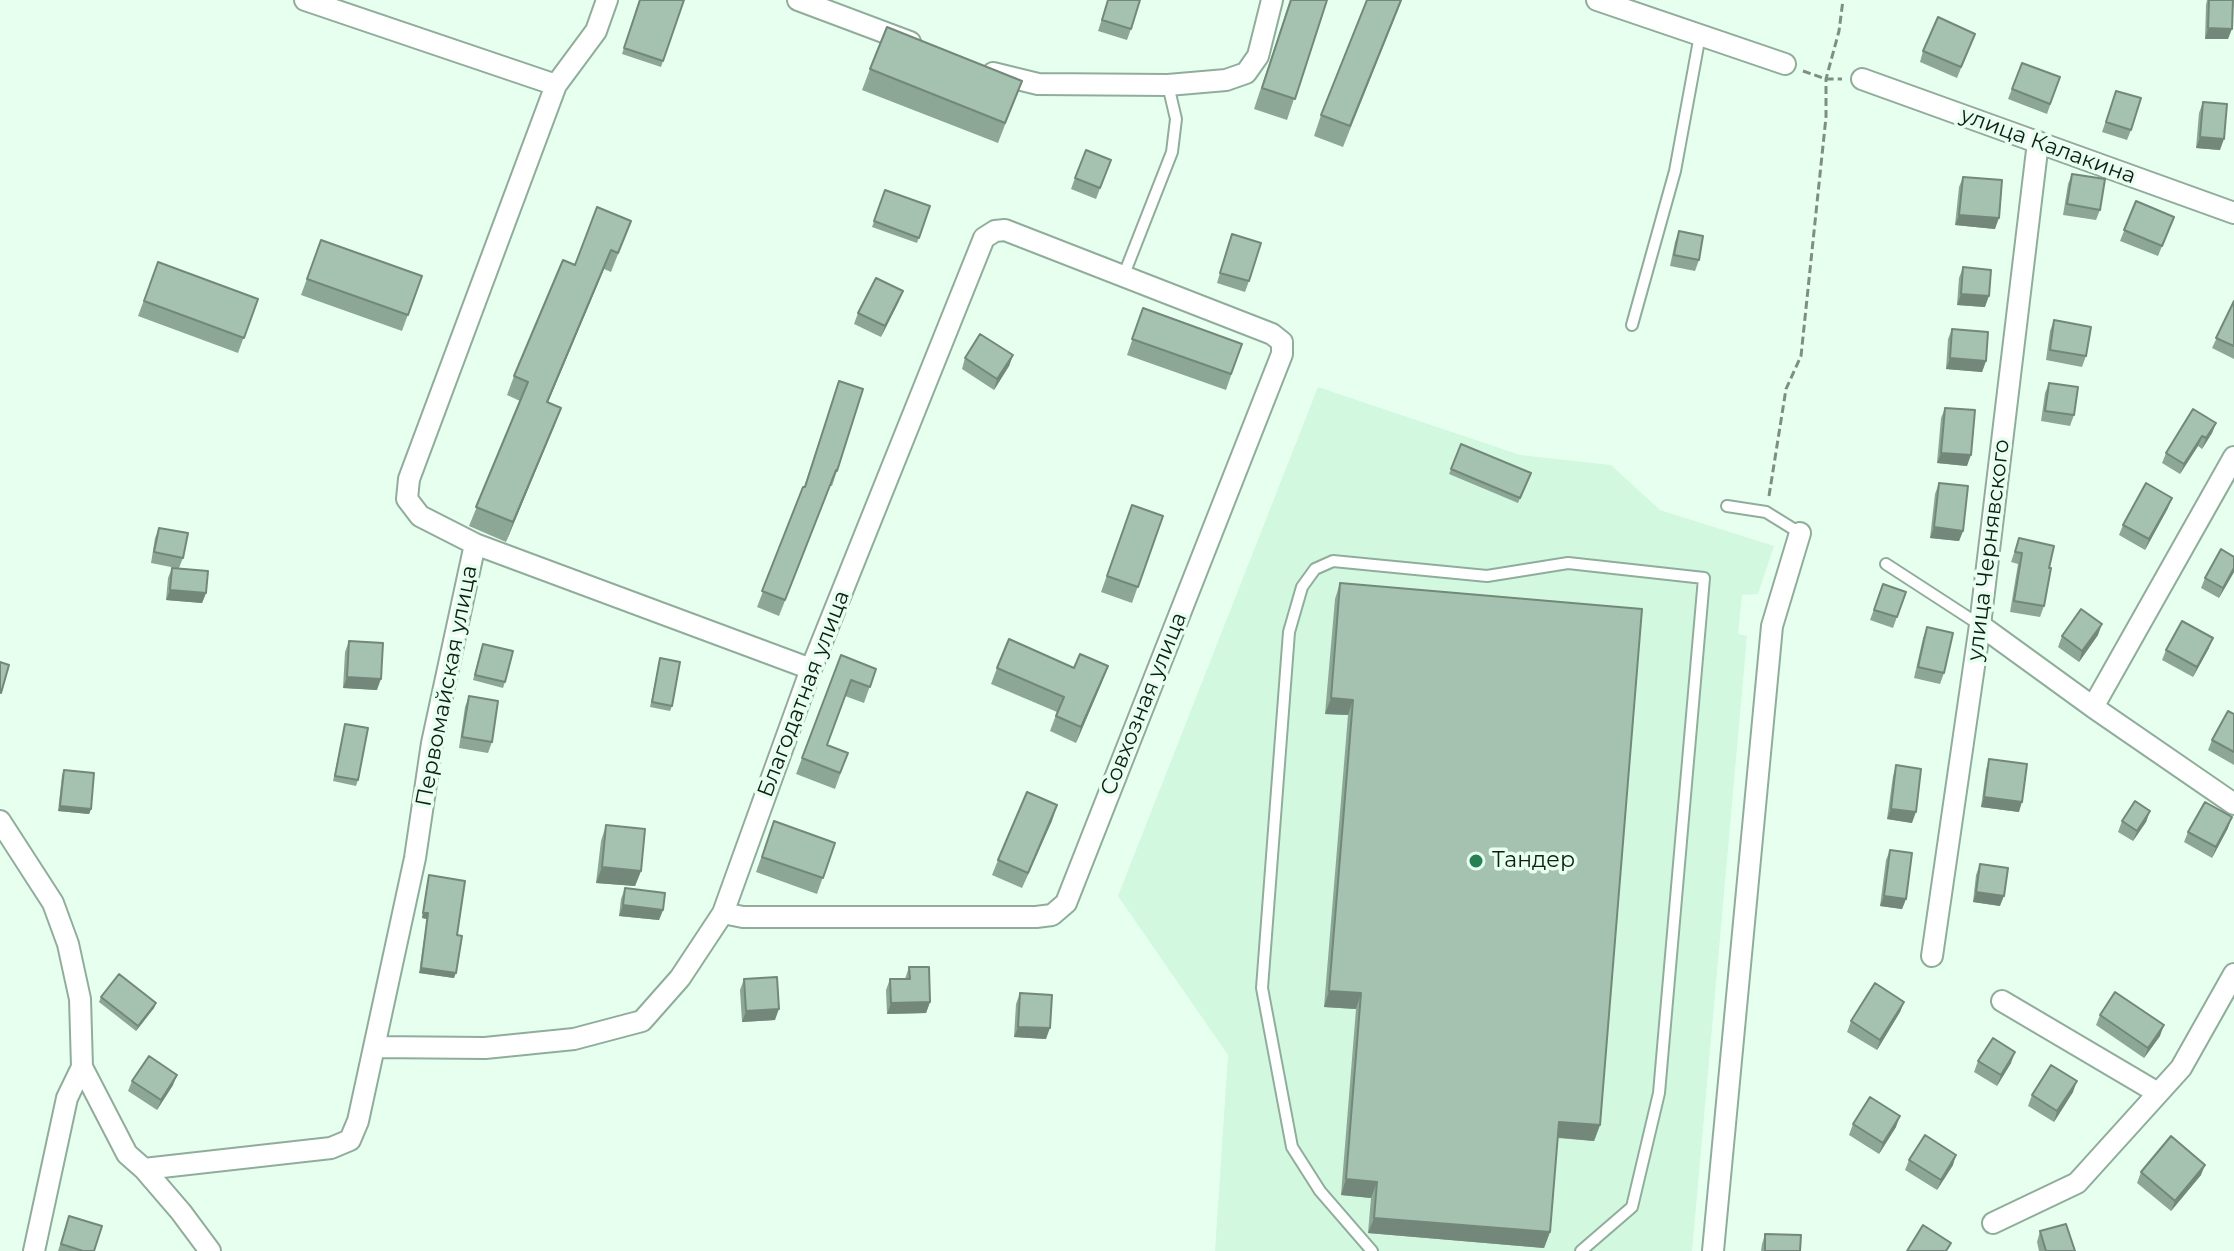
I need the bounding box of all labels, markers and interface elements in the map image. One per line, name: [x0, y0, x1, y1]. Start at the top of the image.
street label: улица Калакина: [1957, 102, 2139, 190]
street label: улица Чернявского: [1962, 438, 2016, 662]
street label: Первомайская улица: [411, 563, 483, 809]
street label: Благодатная улица: [752, 587, 856, 801]
street label: Совхозная улица: [1095, 609, 1193, 799]
place label: Тандер: [1492, 848, 1575, 874]
marker: Тандер: [1467, 852, 1485, 870]

